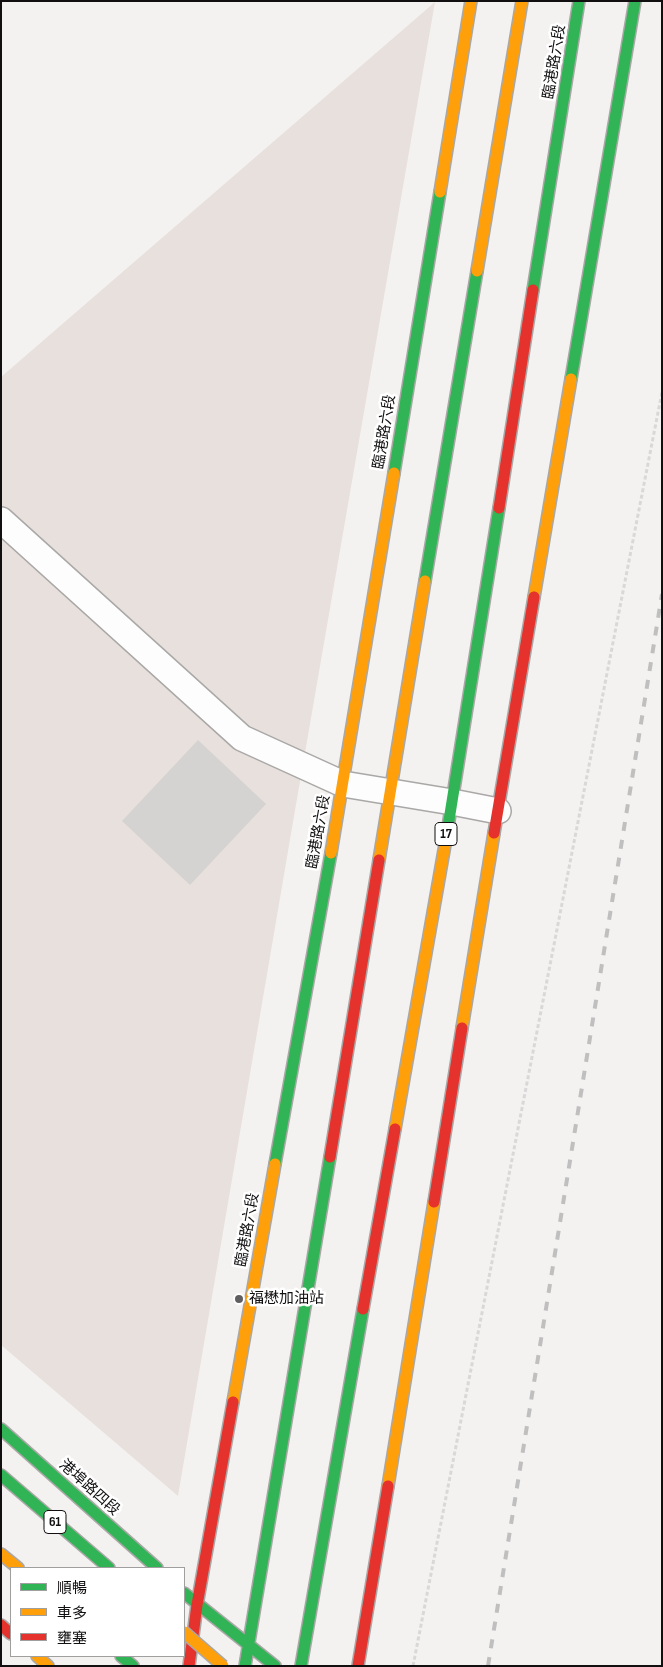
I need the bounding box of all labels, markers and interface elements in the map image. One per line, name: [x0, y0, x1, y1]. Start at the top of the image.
street label: 臨港路六段: [540, 24, 570, 100]
street label: 臨港路六段: [370, 394, 400, 470]
street label: 臨港路六段: [304, 794, 334, 870]
road number: 17: [435, 822, 457, 846]
street label: 臨港路六段: [233, 1192, 263, 1268]
place label: 福懋加油站: [249, 1290, 324, 1308]
marker: 福懋加油站: [233, 1293, 245, 1305]
street label: 港埠路四段: [55, 1456, 123, 1520]
road number: 61: [44, 1510, 66, 1534]
legend: [10, 1567, 185, 1657]
text: 順暢: [57, 1579, 87, 1598]
text: 車多: [57, 1604, 87, 1623]
text: 壅塞: [57, 1629, 87, 1648]

